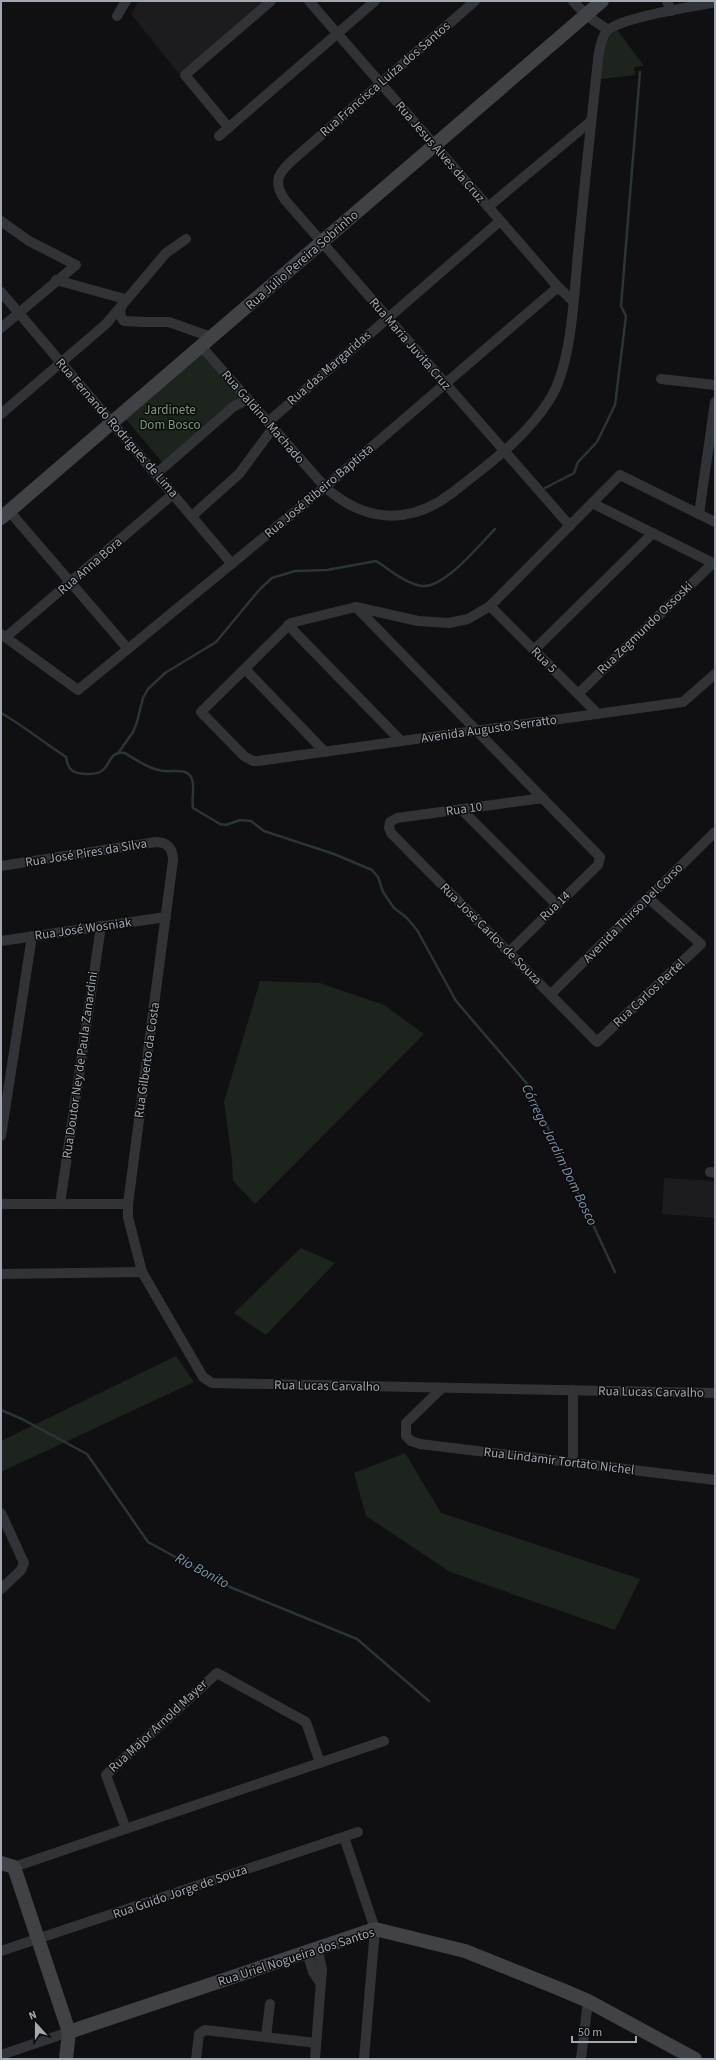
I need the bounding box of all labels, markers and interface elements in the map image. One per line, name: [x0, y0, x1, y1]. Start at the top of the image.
street label: Rua Francisca Luíza dos Santos: [316, 17, 455, 141]
street label: Rua Jesus Alves da Cruz: [391, 98, 489, 207]
street label: Rua Júlio Pereira Sobrinho: [242, 206, 362, 314]
street label: Rua Maria Juvita Cruz: [365, 294, 455, 394]
street label: Rua das Margaridas: [283, 326, 375, 409]
street label: Rua Fernando Rodrigues de Lima: [52, 355, 182, 501]
street label: Rua Galdino Machado: [217, 366, 309, 468]
park label: Jardinete Dom Bosco: [139, 401, 201, 434]
street label: Rua José Ribeiro Baptista: [261, 440, 377, 542]
street label: Rua Anna Bora: [54, 533, 126, 599]
street label: Rua Zegmundo Ossoski: [593, 578, 697, 678]
street label: Rua 5: [527, 643, 561, 677]
street label: Avenida Augusto Serratto: [420, 711, 558, 747]
street label: Rua 10: [445, 798, 483, 820]
street label: Rua José Pires da Silva: [24, 834, 148, 872]
street label: Avenida Thirso Del Corso: [579, 859, 687, 967]
street label: Rua José Carlos de Souza: [436, 879, 546, 989]
street label: Rua 14: [536, 886, 575, 925]
street label: Rua José Wosniak: [34, 913, 133, 945]
street label: Rua Carlos Pertel: [609, 955, 689, 1031]
street label: Rua Doutor Ney de Paula Zanardini: [58, 970, 102, 1160]
street label: Rua Gilberto da Costa: [130, 1001, 164, 1119]
water label: Córrego Jardim Dom Bosco: [516, 1081, 602, 1229]
street label: Rua Lucas Carvalho: [274, 1376, 380, 1396]
street label: Rua Lucas Carvalho: [598, 1382, 704, 1402]
street label: Rua Lindamir Tortato Nichel: [483, 1443, 635, 1479]
water label: Rio Bonito: [171, 1548, 233, 1594]
street label: Rua Major Arnold Mayer: [105, 1675, 212, 1777]
street label: Rua Guido Jorge de Souza: [110, 1861, 250, 1923]
street label: Rua Uriel Nogueira dos Santos: [215, 1923, 377, 1991]
north arrow: [16, 2004, 56, 2044]
text: N: [26, 2007, 39, 2023]
scale bar: [572, 2018, 636, 2044]
text: 50 m: [578, 2024, 602, 2041]

